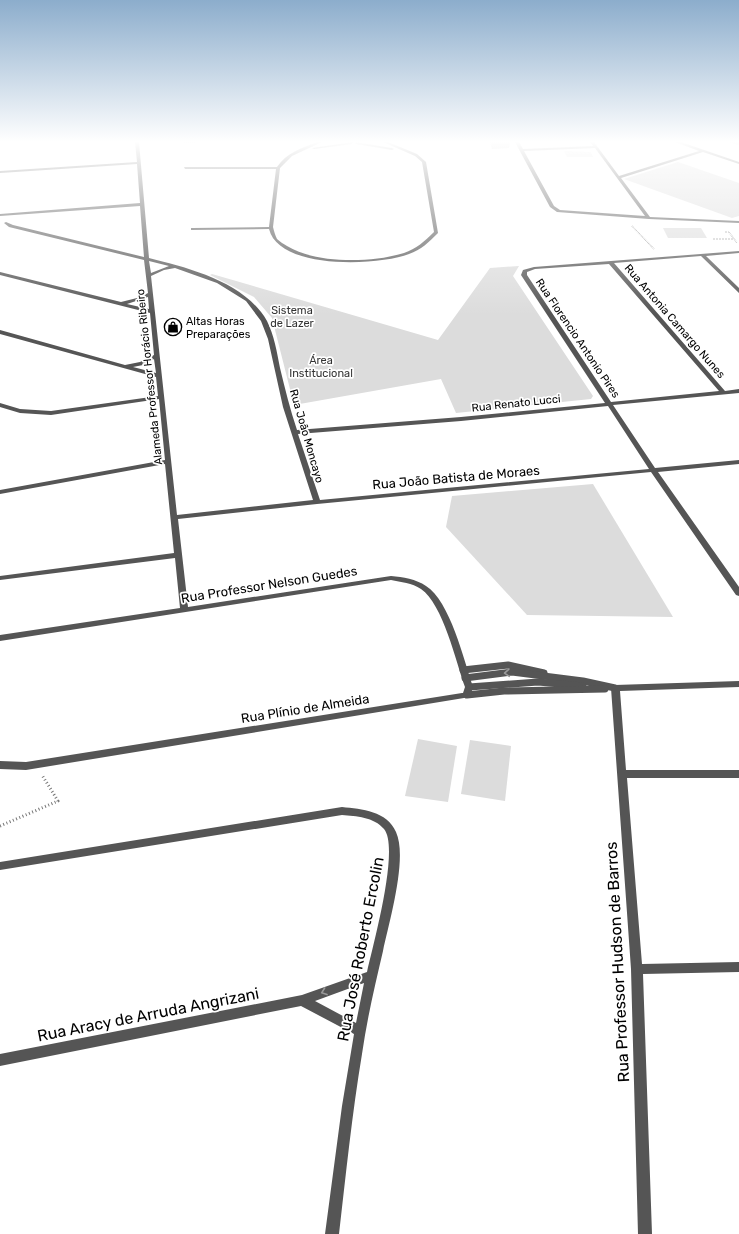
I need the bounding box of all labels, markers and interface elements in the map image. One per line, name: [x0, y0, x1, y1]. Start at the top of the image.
street label: Rua Antonia Camargo Nunes: [622, 262, 728, 381]
street label: Rua Florencio Antonio Pires: [533, 276, 623, 401]
street label: Alameda Professor Horácio Ribeiro: [134, 288, 165, 466]
park label: Sistema de Lazer: [270, 304, 315, 330]
place label: Altas Horas Preparações: [186, 315, 251, 341]
shop icon: Altas Horas Preparações: [163, 317, 183, 337]
park label: Área Institucional: [289, 354, 353, 380]
street label: Rua João Moncayo: [287, 388, 326, 484]
street label: Rua Renato Lucci: [471, 392, 561, 415]
street label: Rua João Batista de Moraes: [372, 463, 541, 492]
street label: Rua Professor Nelson Guedes: [180, 563, 359, 606]
one-way arrow: [504, 668, 510, 677]
street label: Rua Plínio de Almeida: [240, 691, 370, 726]
street label: Rua Professor Hudson de Barros: [602, 841, 633, 1083]
street label: Rua José Roberto Ercolin: [333, 855, 388, 1043]
street label: Rua Aracy de Arruda Angrizani: [36, 984, 261, 1045]
one-way arrow: [321, 987, 328, 995]

